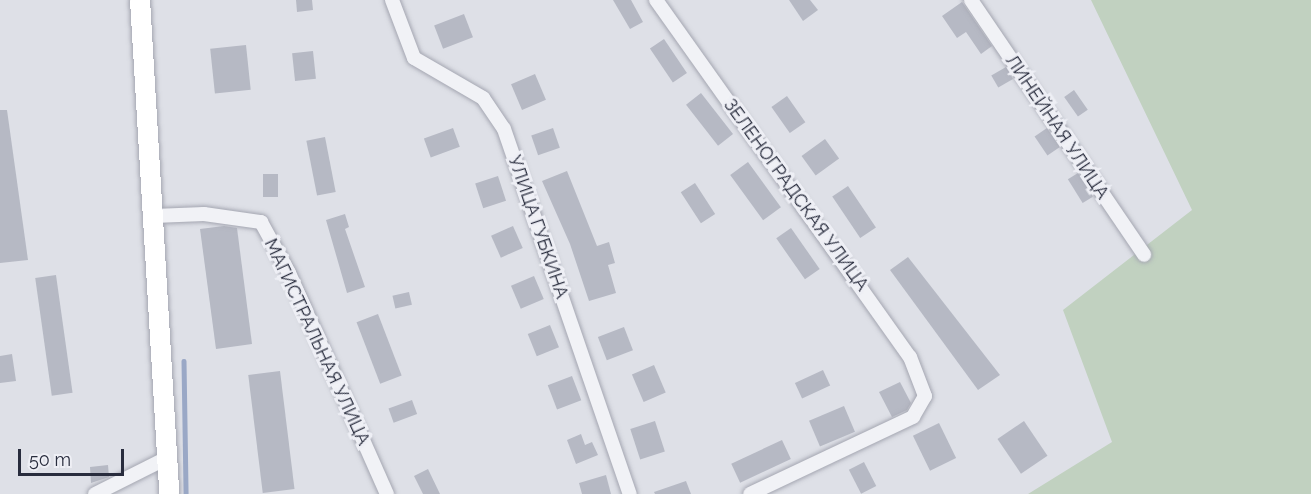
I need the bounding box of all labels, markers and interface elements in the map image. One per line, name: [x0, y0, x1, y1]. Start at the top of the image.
street label: ЛИНЕЙНАЯ УЛИЦА: [1001, 51, 1113, 203]
street label: ЗЕЛЕНОГРАДСКАЯ УЛИЦА: [719, 95, 873, 295]
street label: УЛИЦА ГУБКИНА: [503, 152, 573, 302]
street label: МАГИСТРАЛЬНАЯ УЛИЦА: [260, 235, 374, 449]
scale bar: [21, 437, 128, 475]
text: 50 m: [29, 449, 71, 470]

